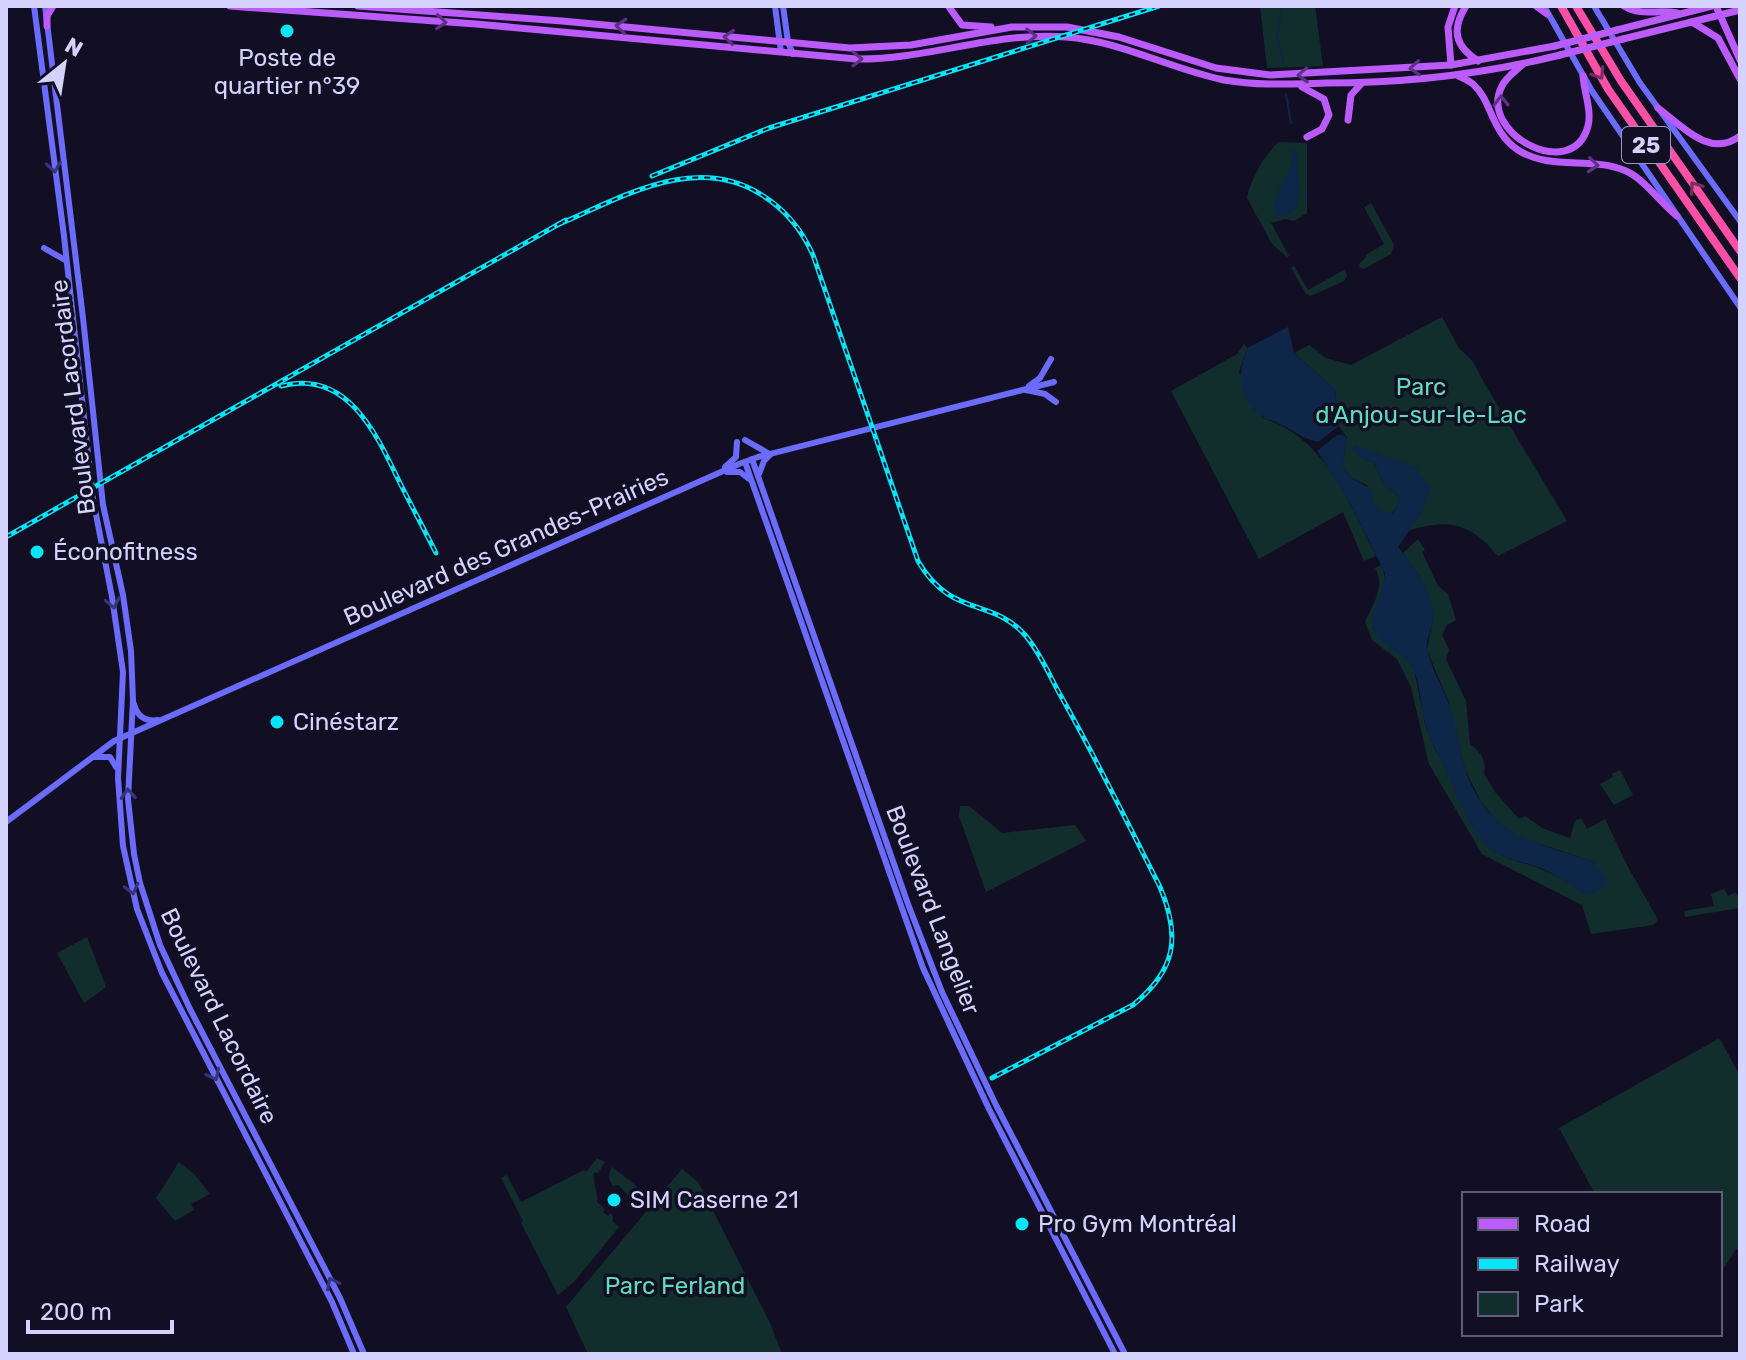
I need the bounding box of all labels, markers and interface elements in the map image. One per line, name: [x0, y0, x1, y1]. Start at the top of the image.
one-way arrow: [435, 13, 448, 30]
one-way arrow: [614, 18, 627, 35]
marker: Poste de quartier n°39: [278, 22, 296, 40]
north arrow: [24, 24, 104, 104]
one-way arrow: [1025, 28, 1038, 45]
one-way arrow: [722, 29, 735, 46]
text: N: [60, 31, 87, 63]
place label: Poste de quartier n°39: [214, 44, 360, 100]
one-way arrow: [851, 50, 864, 67]
one-way arrow: [1408, 59, 1421, 76]
one-way arrow: [1589, 65, 1604, 80]
one-way arrow: [1296, 66, 1309, 83]
one-way arrow: [1492, 94, 1510, 107]
road number: 25: [1622, 127, 1670, 163]
one-way arrow: [1587, 156, 1600, 173]
one-way arrow: [45, 160, 62, 174]
one-way arrow: [1690, 182, 1705, 196]
street label: Boulevard Lacordaire: [45, 278, 101, 516]
park label: Parc d'Anjou-sur-le-Lac: [1315, 373, 1527, 429]
street label: Boulevard des Grandes-Prairies: [339, 463, 673, 631]
place label: Éconofitness: [53, 538, 198, 566]
marker: Éconofitness: [28, 543, 46, 561]
one-way arrow: [104, 596, 121, 609]
place label: Cinéstarz: [293, 708, 399, 736]
marker: Cinéstarz: [268, 713, 286, 731]
one-way arrow: [120, 787, 137, 800]
street label: Boulevard Langelier: [880, 802, 986, 1018]
one-way arrow: [122, 882, 139, 896]
street label: Boulevard Lacordaire: [155, 904, 283, 1128]
one-way arrow: [204, 1067, 219, 1081]
place label: SIM Caserne 21: [630, 1186, 799, 1214]
marker: SIM Caserne 21: [605, 1191, 623, 1209]
legend: [1462, 1192, 1722, 1336]
place label: Pro Gym Montréal: [1038, 1210, 1237, 1238]
text: Road: [1534, 1210, 1591, 1238]
marker: Pro Gym Montréal: [1013, 1215, 1031, 1233]
text: Railway: [1534, 1250, 1620, 1278]
park label: Parc Ferland: [605, 1272, 745, 1300]
one-way arrow: [327, 1276, 342, 1291]
scale bar: [28, 1284, 172, 1334]
text: Park: [1534, 1290, 1585, 1318]
text: 200 m: [40, 1298, 112, 1326]

